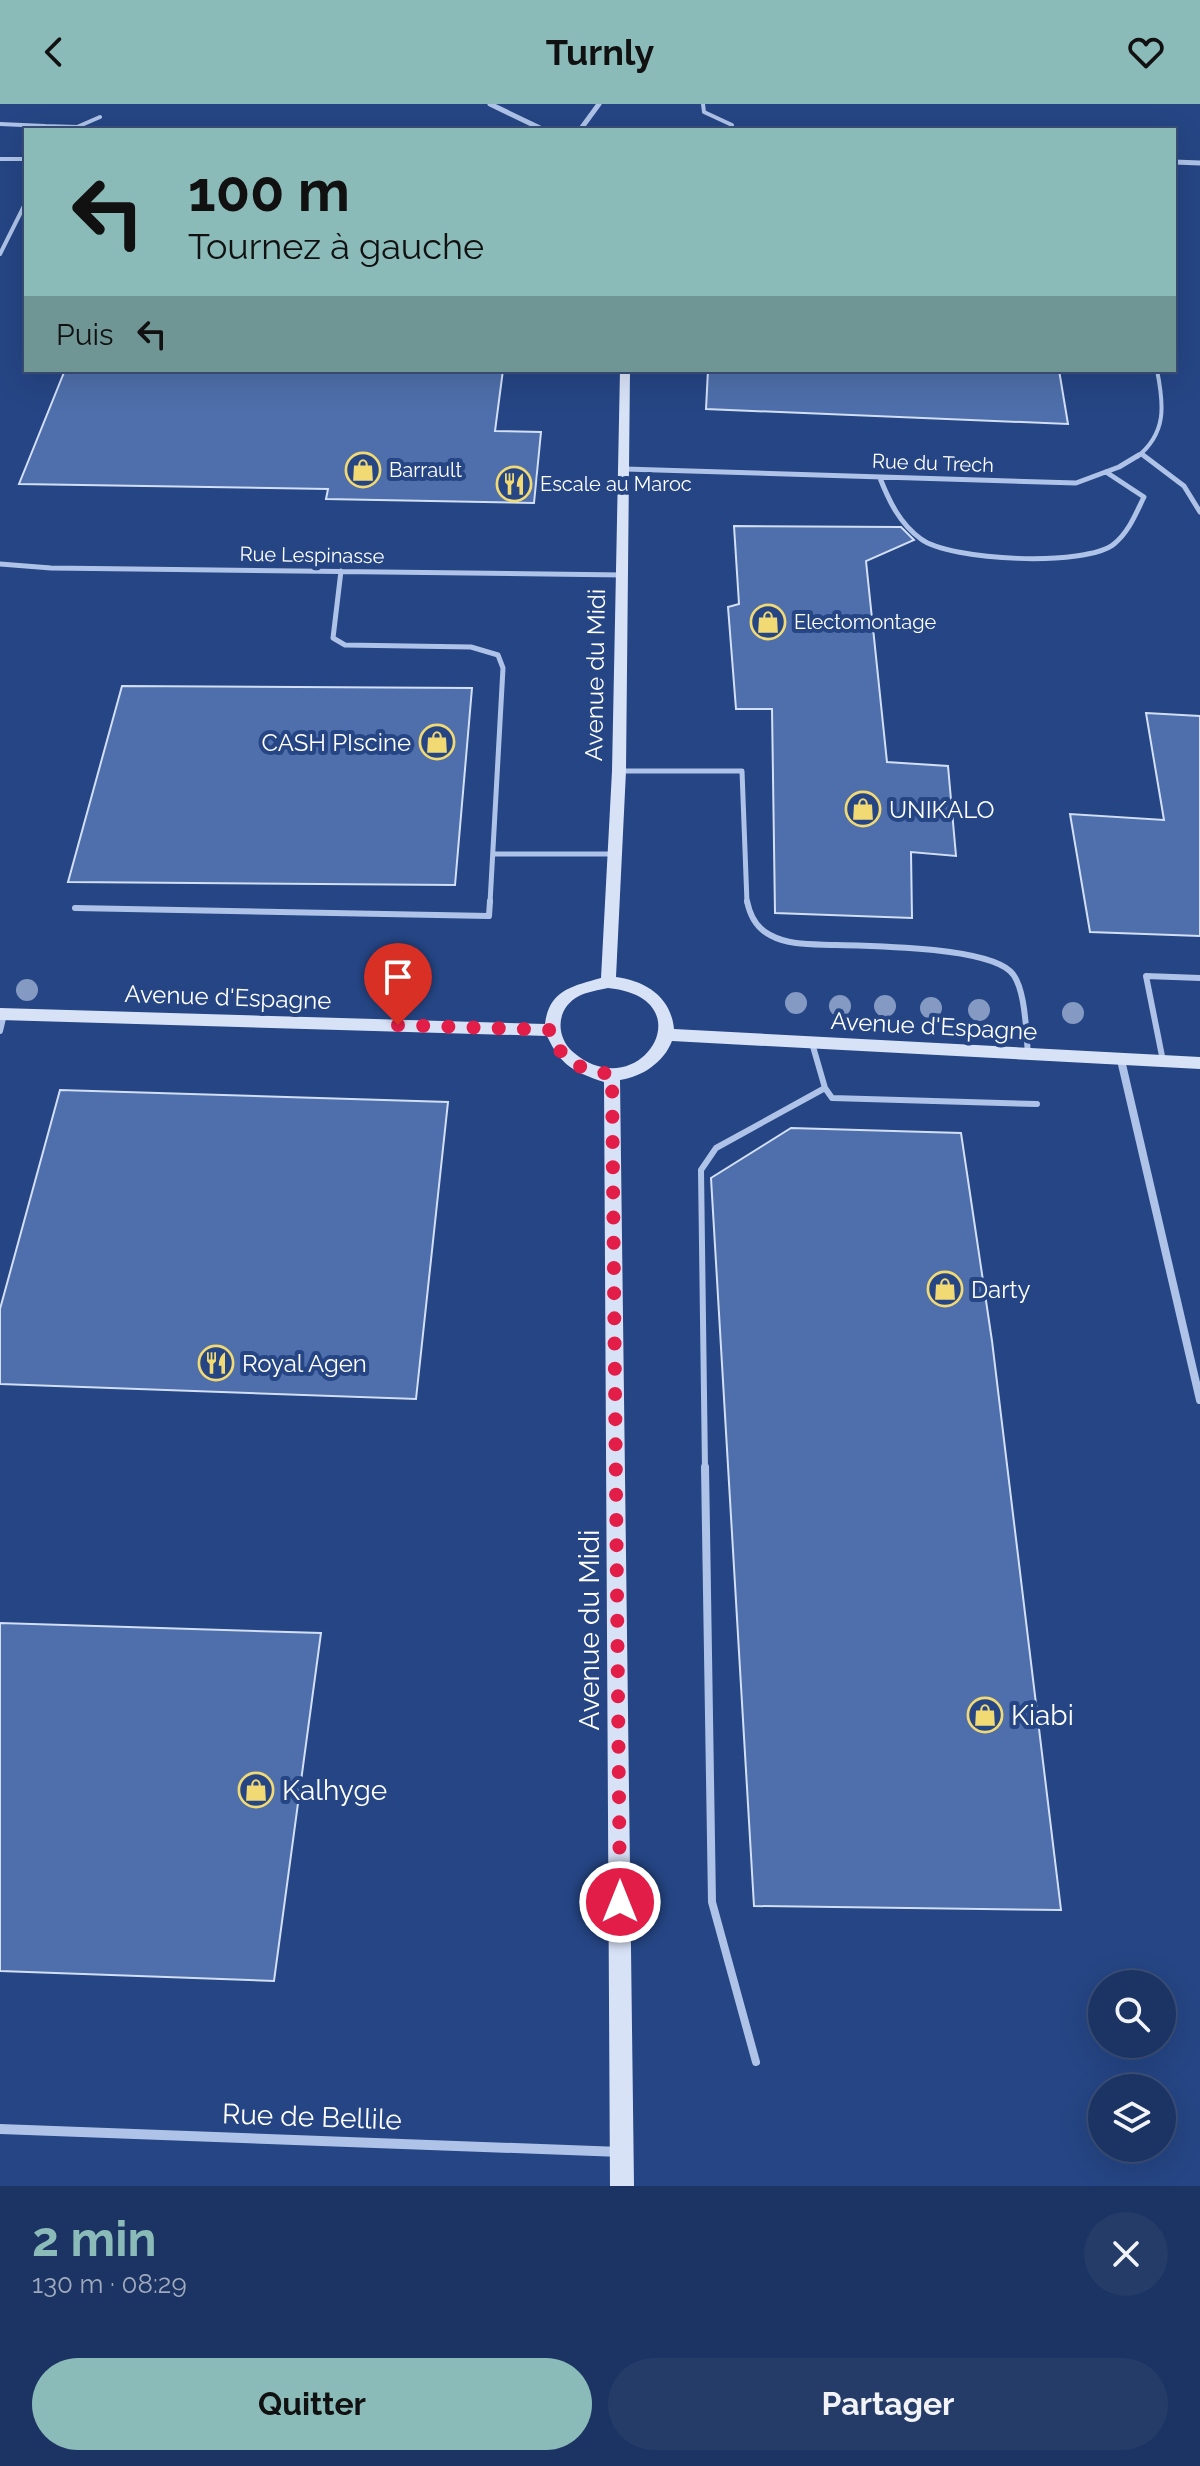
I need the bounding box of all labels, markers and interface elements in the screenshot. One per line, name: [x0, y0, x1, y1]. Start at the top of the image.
icon: back: [32, 30, 76, 74]
icon: heart: [1124, 30, 1168, 74]
text: Turnly: [546, 31, 654, 73]
text: 100 m: [188, 158, 350, 224]
icon: left: [56, 160, 160, 264]
text: Tournez à gauche: [188, 225, 484, 267]
icon: left: [130, 312, 174, 356]
text: Puis: [56, 317, 114, 352]
street label: Rue du Trech: [872, 449, 994, 477]
shop icon: Barrault: [344, 451, 382, 489]
place label: Barrault: [389, 458, 462, 482]
restaurant icon: Escale au Maroc: [495, 465, 533, 503]
place label: Escale au Maroc: [540, 472, 692, 496]
street label: Rue Lespinasse: [239, 542, 385, 568]
street label: Avenue du Midi: [579, 589, 611, 761]
shop icon: Electomontage: [749, 603, 787, 641]
place label: Electomontage: [794, 610, 937, 634]
shop icon: CASH PIscine: [418, 723, 456, 761]
place label: CASH PIscine: [262, 728, 411, 757]
shop icon: UNIKALO: [844, 790, 882, 828]
place label: UNIKALO: [889, 795, 995, 824]
pin: [364, 943, 432, 1025]
icon: arrive: [376, 955, 420, 999]
street label: Avenue d'Espagne: [124, 979, 332, 1015]
street label: Avenue d'Espagne: [830, 1006, 1038, 1046]
shop icon: Darty: [926, 1270, 964, 1308]
place label: Darty: [971, 1275, 1031, 1304]
restaurant icon: Royal Agen: [197, 1344, 235, 1382]
place label: Royal Agen: [242, 1349, 367, 1378]
street label: Avenue du Midi: [573, 1530, 606, 1730]
shop icon: Kiabi: [966, 1696, 1004, 1734]
place label: Kiabi: [1011, 1699, 1074, 1732]
shop icon: Kalhyge: [237, 1771, 275, 1809]
place label: Kalhyge: [282, 1774, 387, 1807]
position arrow: [578, 1860, 662, 1944]
map controls: [1088, 1970, 1176, 2162]
button: search: [1088, 1970, 1176, 2058]
button: layers: [1088, 2074, 1176, 2162]
street label: Rue de Bellile: [222, 2097, 402, 2137]
text: 2 min: [32, 2211, 157, 2267]
button: close: [1084, 2212, 1168, 2296]
text: 130 m · 08:29: [32, 2269, 187, 2299]
button: Quitter: [32, 2358, 592, 2450]
button: Partager: [608, 2358, 1168, 2450]

